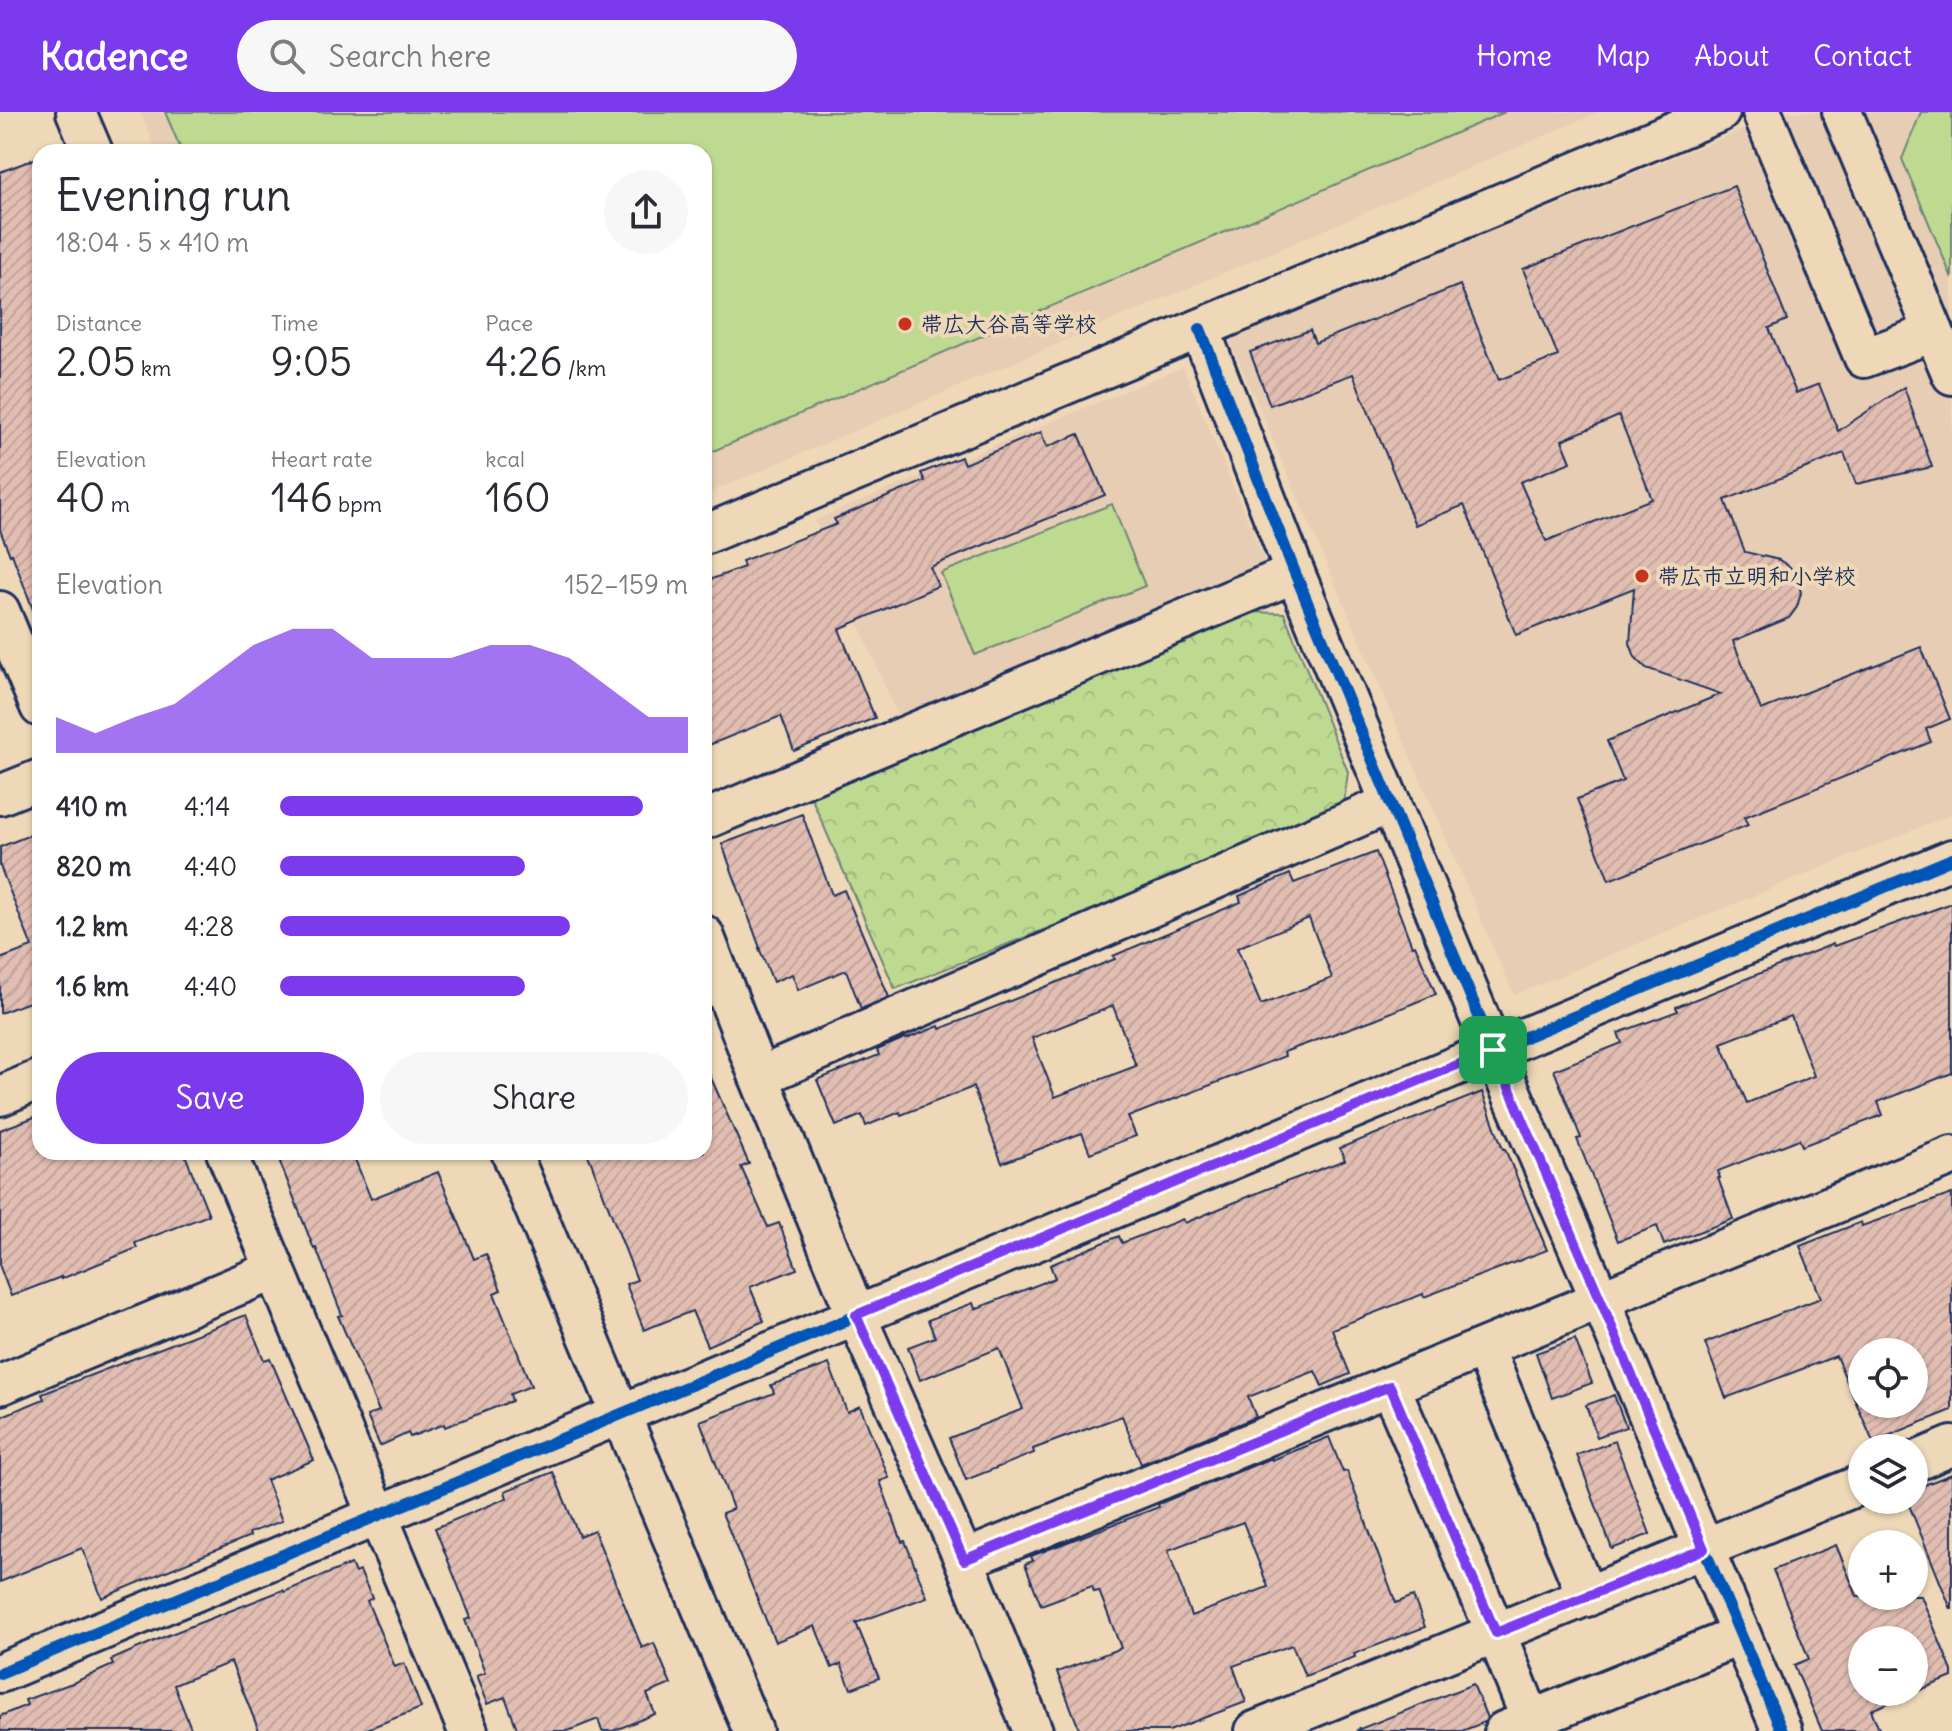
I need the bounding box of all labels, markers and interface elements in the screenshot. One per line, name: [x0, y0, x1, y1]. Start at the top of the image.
search box: [237, 20, 797, 92]
text: Kadence: [40, 33, 189, 80]
icon: search: [265, 34, 309, 78]
text: Search here: [329, 37, 491, 75]
text: Home: [1476, 38, 1552, 74]
text: Map: [1596, 38, 1650, 74]
text: About: [1694, 38, 1769, 74]
text: Contact: [1813, 38, 1912, 74]
text: Evening run: [56, 168, 291, 223]
button: share: [604, 170, 688, 254]
text: 18:04 · 5 × 410 m: [56, 226, 249, 259]
text: Distance: [56, 309, 142, 337]
text: Time: [271, 309, 318, 337]
text: Pace: [485, 309, 533, 337]
place label: 帯広大谷高等学校: [921, 310, 1097, 338]
marker: 帯広大谷高等学校: [896, 315, 914, 333]
text: 2.05: [56, 337, 136, 387]
text: 9:05: [271, 337, 352, 387]
text: 4:26: [485, 337, 563, 387]
text: km: [136, 354, 171, 382]
text: /km: [563, 354, 606, 382]
text: Elevation: [56, 445, 146, 473]
text: Heart rate: [271, 445, 373, 473]
text: kcal: [485, 445, 525, 473]
text: 40: [56, 473, 105, 523]
text: 146: [271, 473, 333, 523]
text: 160: [485, 473, 551, 523]
text: m: [105, 490, 130, 518]
text: bpm: [333, 490, 382, 518]
place label: 帯広市立明和小学校: [1658, 562, 1856, 590]
marker: 帯広市立明和小学校: [1633, 567, 1651, 585]
text: Elevation: [56, 568, 163, 601]
text: 152–159 m: [564, 568, 688, 601]
text: 410 m: [56, 790, 127, 823]
text: 4:14: [184, 790, 230, 823]
text: 820 m: [56, 850, 131, 883]
text: 4:40: [184, 850, 237, 883]
text: 1.2 km: [56, 910, 128, 943]
text: 4:28: [184, 910, 234, 943]
text: 1.6 km: [56, 970, 129, 1003]
text: 4:40: [184, 970, 237, 1003]
pin: [1459, 1016, 1527, 1084]
icon: arrive: [1471, 1028, 1515, 1072]
button: Save: [56, 1052, 364, 1144]
button: Share: [380, 1052, 688, 1144]
map controls: [1848, 1338, 1928, 1706]
button: locate: [1848, 1338, 1928, 1418]
button: layers: [1848, 1434, 1928, 1514]
button: +: [1848, 1530, 1928, 1610]
button: −: [1848, 1626, 1928, 1706]

